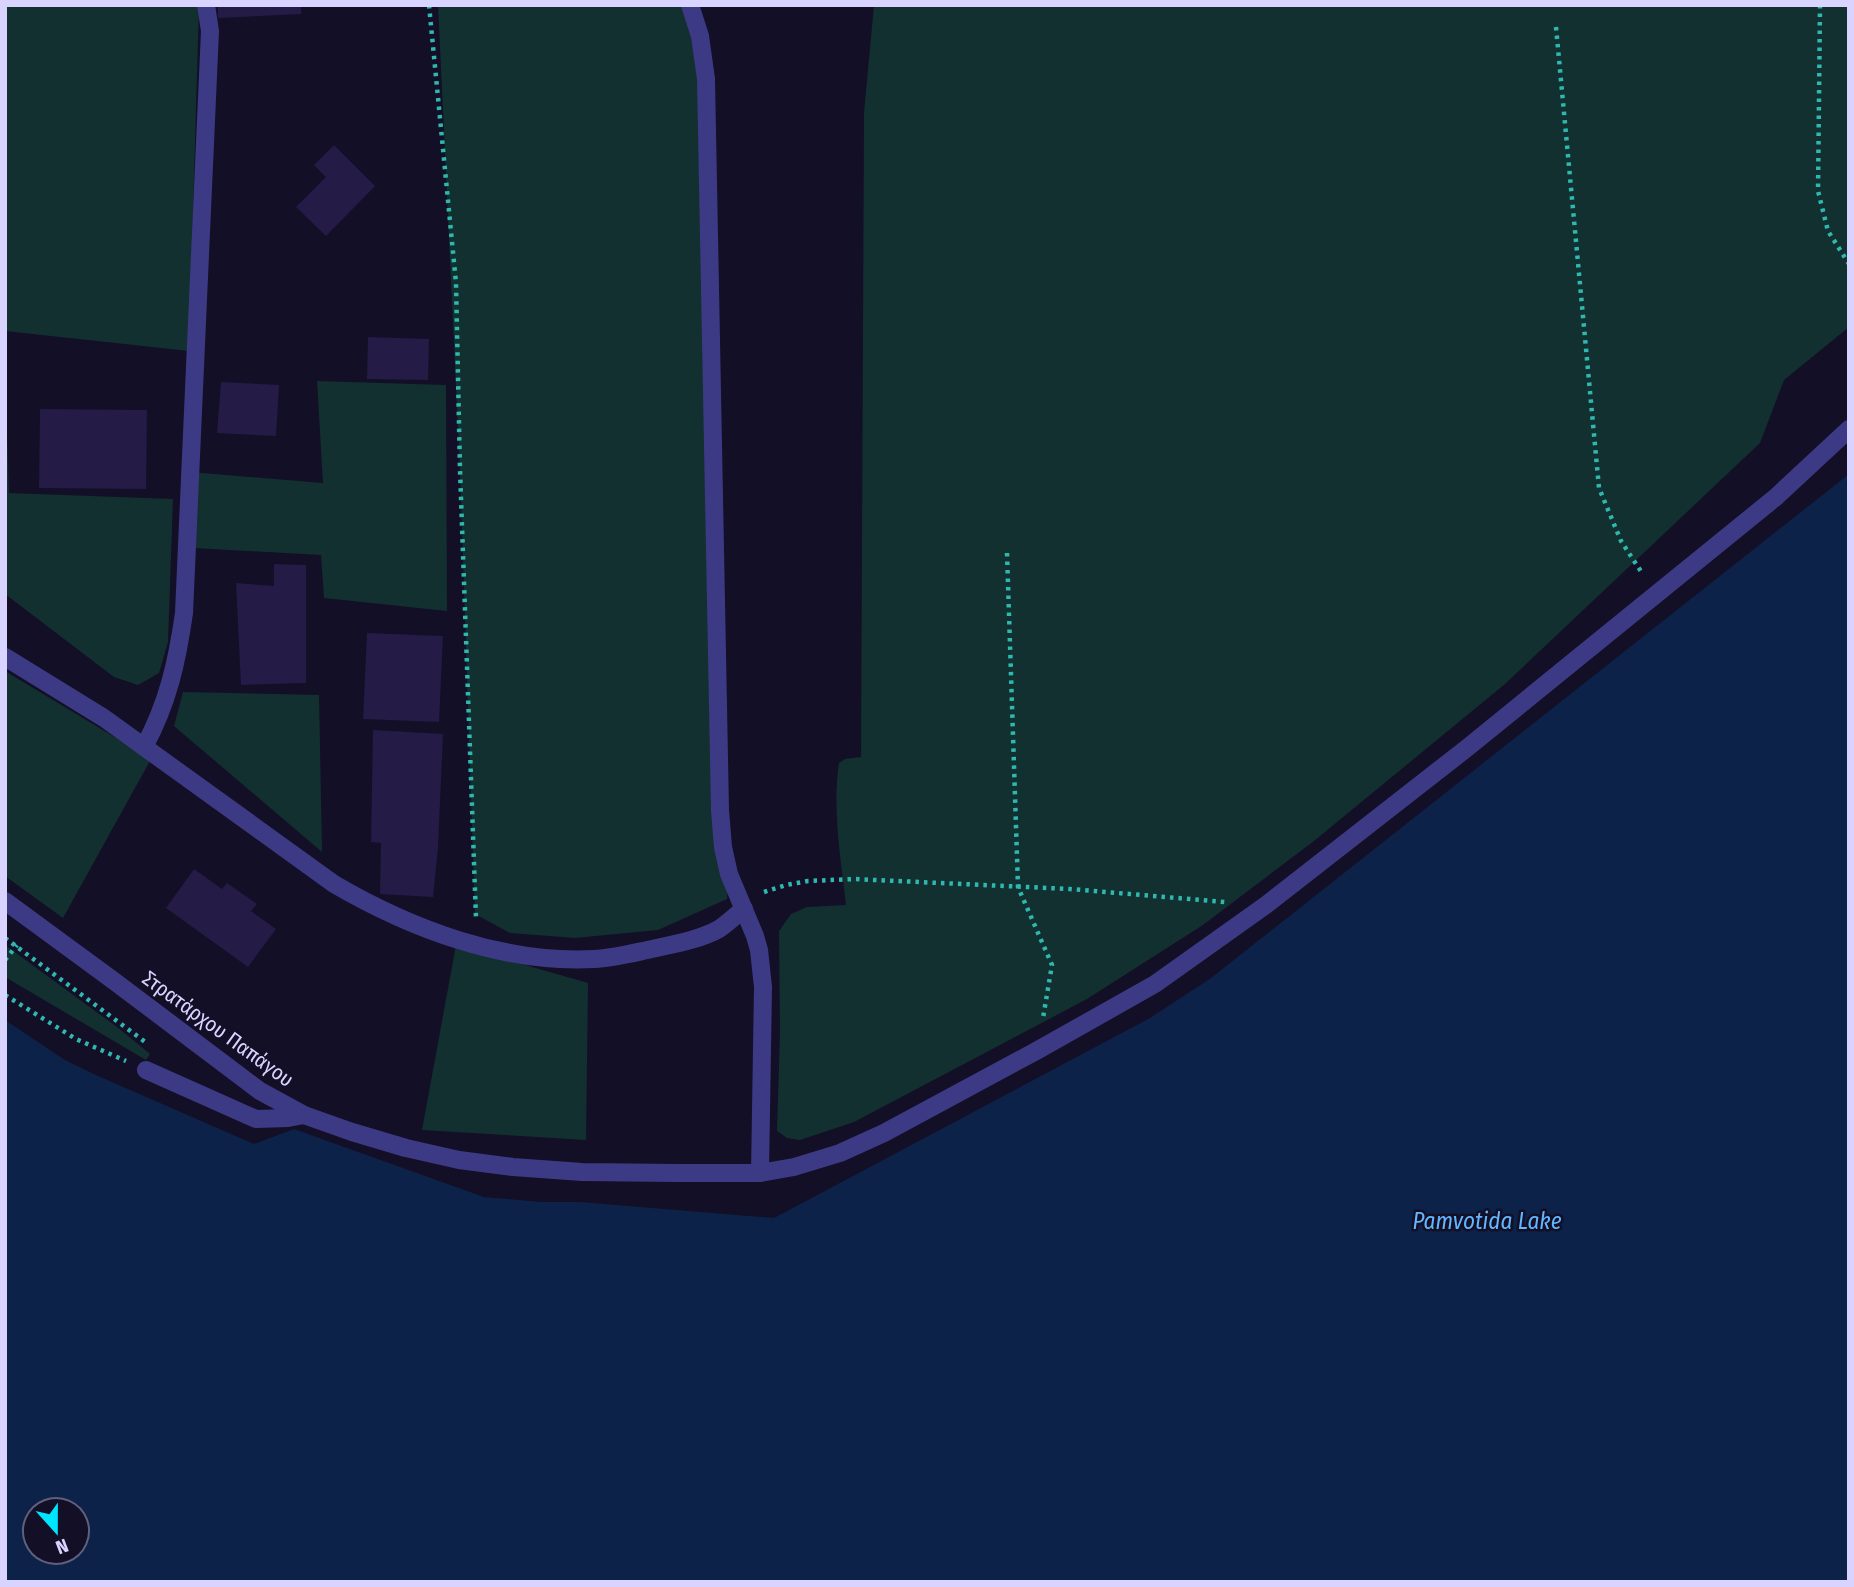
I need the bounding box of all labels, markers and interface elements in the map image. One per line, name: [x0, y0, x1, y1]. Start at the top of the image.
street label: Στρατάρχου Παπάγου: [137, 965, 299, 1093]
water label: Pamvotida Lake: [1412, 1207, 1562, 1235]
north arrow: [21, 1496, 91, 1566]
text: N: [52, 1534, 71, 1559]

